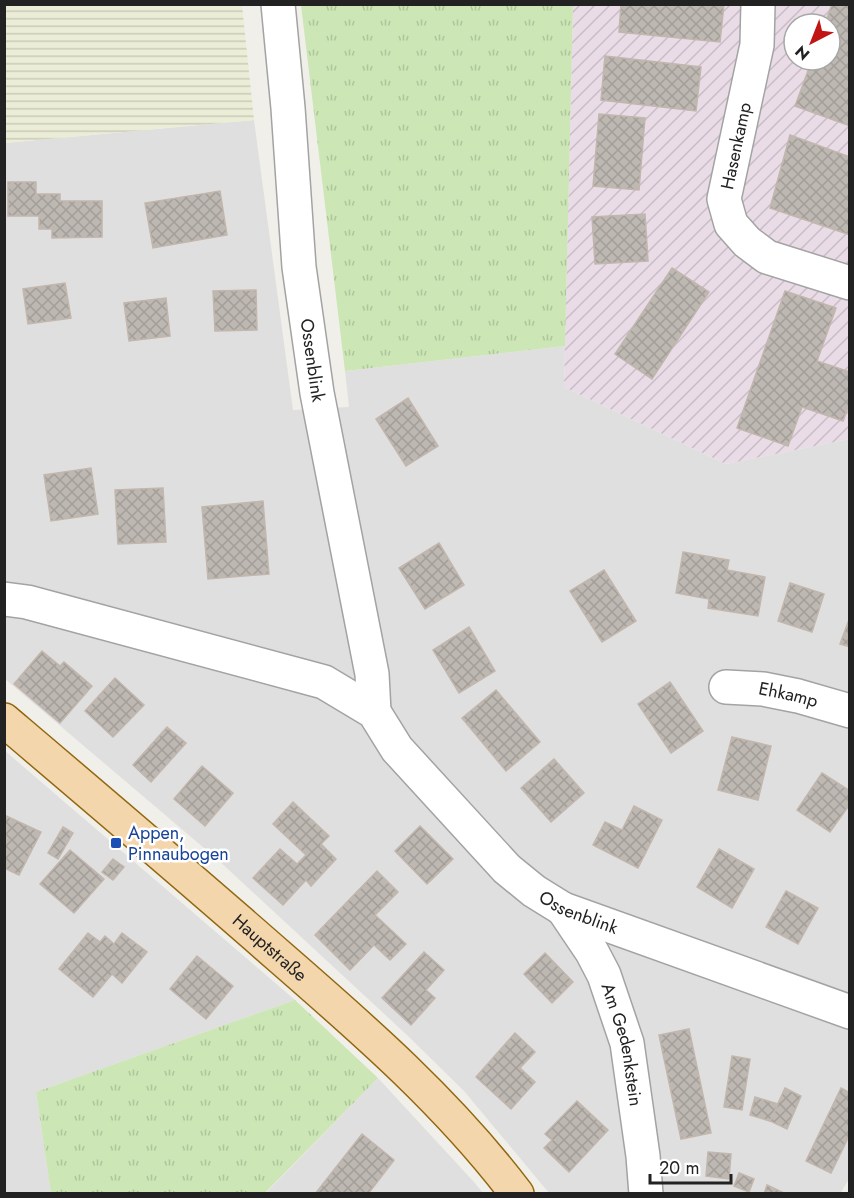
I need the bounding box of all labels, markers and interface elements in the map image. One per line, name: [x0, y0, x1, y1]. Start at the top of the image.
north arrow: [782, 12, 842, 72]
text: N: [790, 40, 815, 66]
street label: Hasenkamp: [714, 100, 758, 192]
street label: Ossenblink: [294, 317, 331, 404]
street label: Ehkamp: [756, 675, 821, 714]
place label: Appen, Pinnaubogen: [128, 820, 229, 867]
marker: Appen, Pinnaubogen: [109, 836, 123, 850]
street label: Ossenblink: [534, 884, 622, 941]
street label: Hauptstraße: [227, 908, 313, 988]
street label: Am Gedenkstein: [595, 979, 649, 1108]
scale bar: [650, 1147, 731, 1185]
text: 20 m: [659, 1155, 699, 1181]

